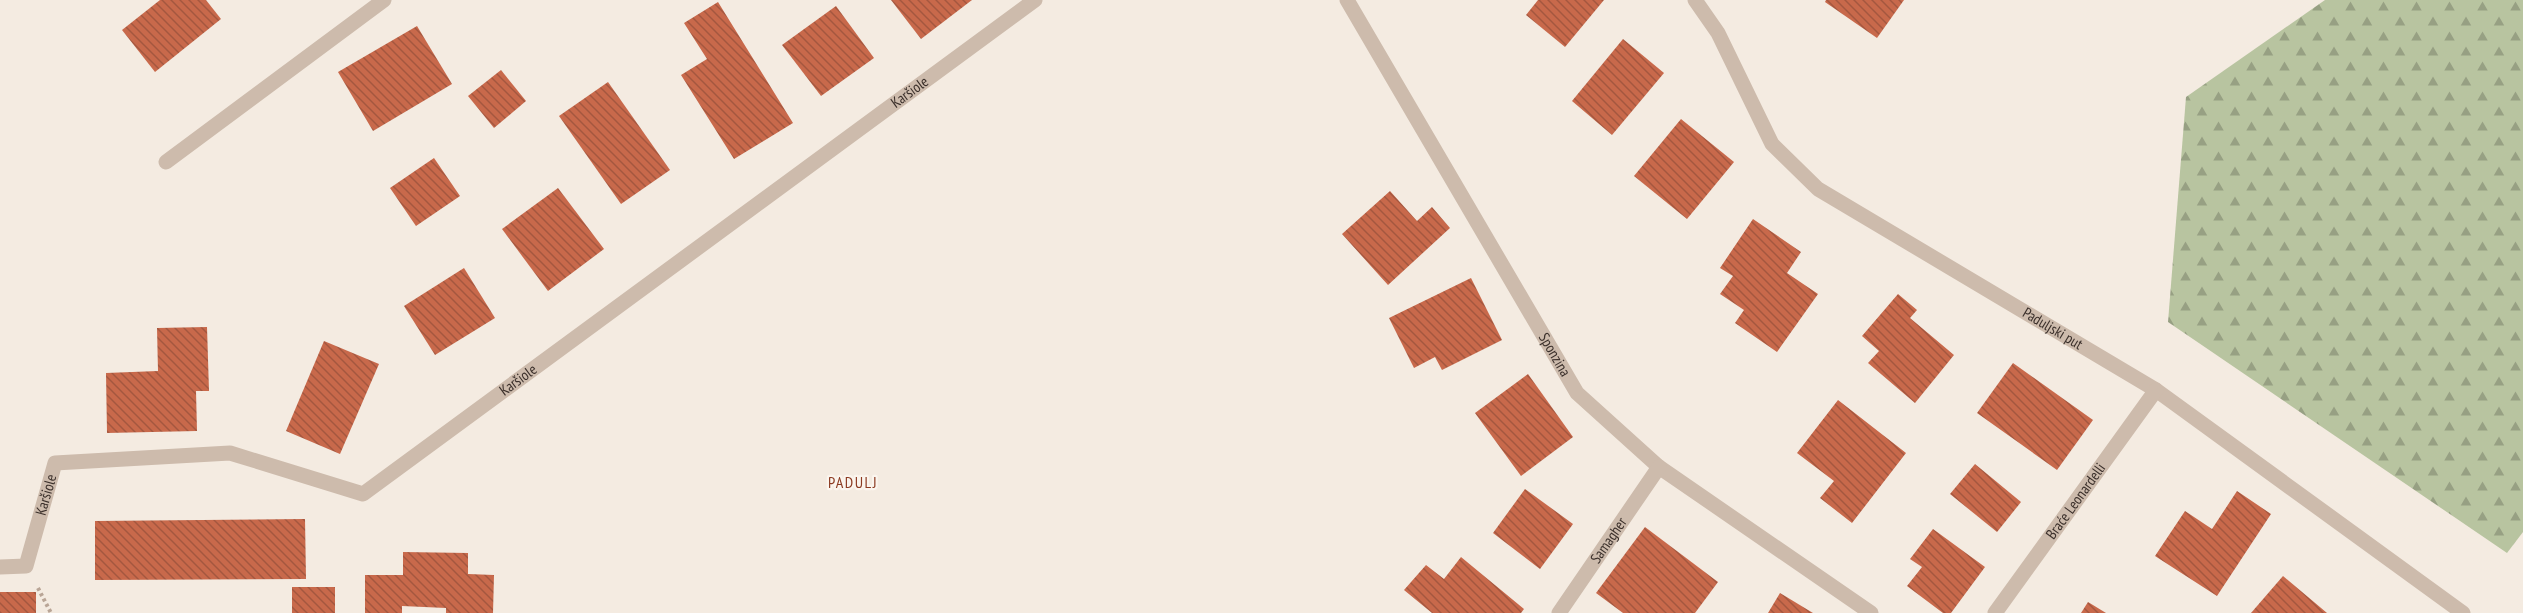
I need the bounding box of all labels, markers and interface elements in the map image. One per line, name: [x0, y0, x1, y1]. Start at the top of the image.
street label: Karšiole: [887, 72, 932, 112]
street label: Paduljski put: [2019, 303, 2086, 353]
street label: Sponzina: [1535, 329, 1575, 380]
street label: Karšiole: [495, 360, 540, 400]
street label: Braće Leonardelli: [2041, 459, 2109, 543]
street label: Karšiole: [31, 472, 60, 517]
district label: PADULJ: [828, 472, 878, 492]
street label: Samagher: [1586, 513, 1631, 567]

